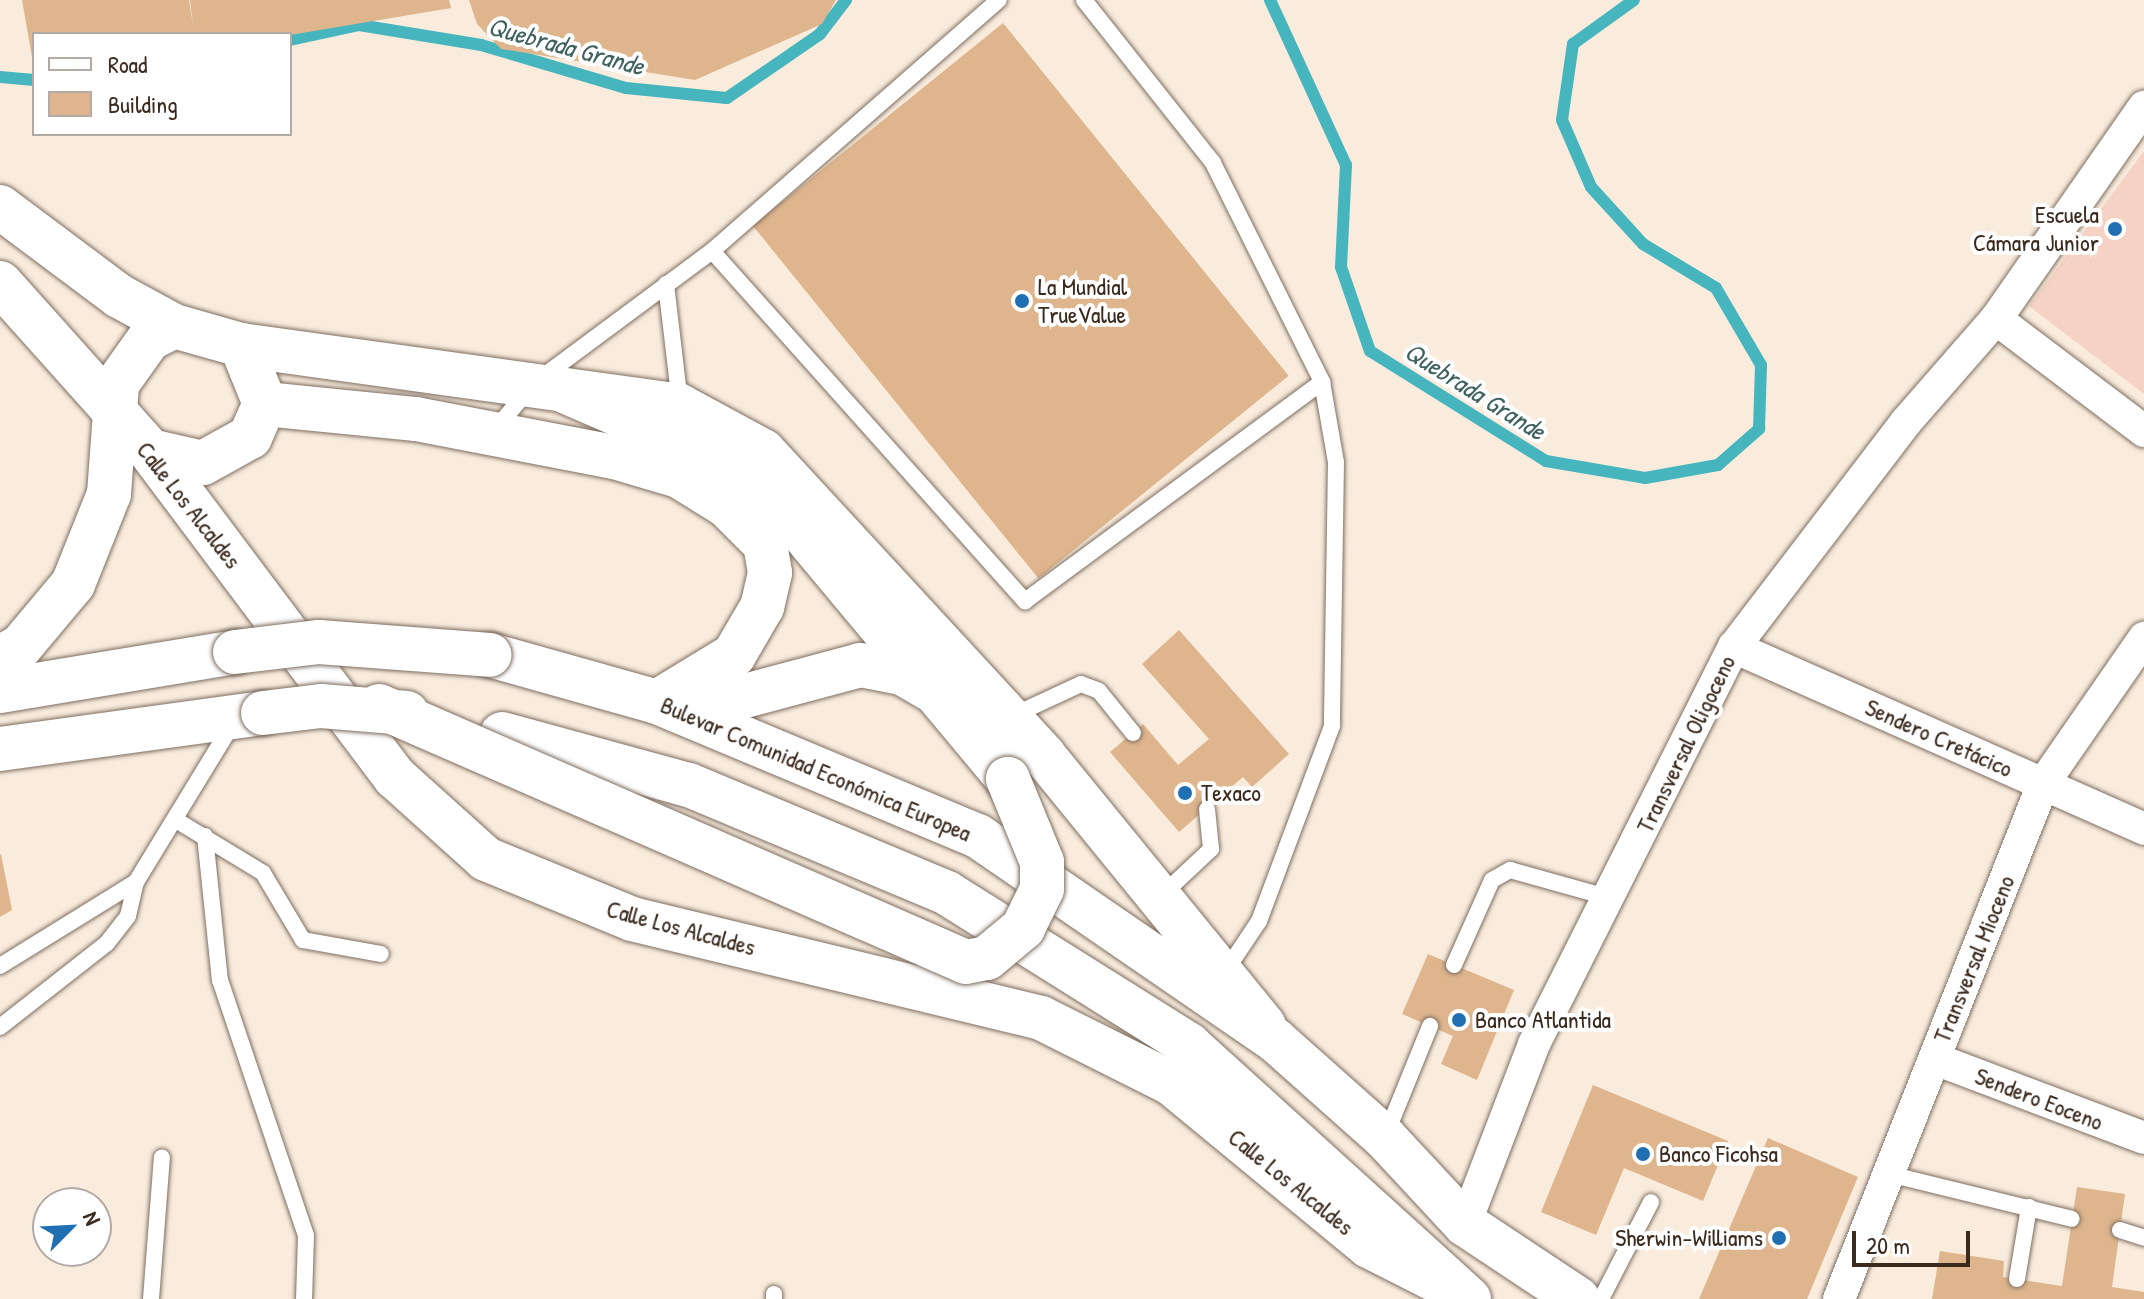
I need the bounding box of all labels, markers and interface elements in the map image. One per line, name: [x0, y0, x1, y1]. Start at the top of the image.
water label: Quebrada Grande: [485, 10, 647, 82]
legend: [32, 32, 292, 136]
text: Road: [108, 48, 147, 80]
text: Building: [108, 88, 178, 120]
place label: Escuela Cámara Junior: [1973, 201, 2099, 257]
marker: Escuela Cámara Junior: [2106, 220, 2124, 238]
place label: La Mundial TrueValue: [1038, 273, 1127, 329]
marker: La Mundial TrueValue: [1013, 292, 1031, 310]
water label: Quebrada Grande: [1399, 335, 1551, 447]
street label: Calle Los Alcaldes: [131, 436, 247, 574]
street label: Transversal Oligoceno: [1631, 651, 1741, 837]
street label: Bulevar Comunidad Económica Europea: [656, 690, 976, 848]
street label: Sendero Cretácico: [1861, 693, 2017, 783]
place label: Texaco: [1201, 779, 1261, 807]
marker: Texaco: [1176, 784, 1194, 802]
street label: Transversal Mioceno: [1927, 871, 2021, 1047]
street label: Calle Los Alcaldes: [604, 894, 758, 962]
place label: Banco Atlantida: [1475, 1006, 1611, 1034]
marker: Banco Atlantida: [1450, 1011, 1468, 1029]
street label: Sendero Eoceno: [1971, 1061, 2107, 1137]
street label: Calle Los Alcaldes: [1223, 1123, 1359, 1241]
place label: Banco Ficohsa: [1659, 1140, 1778, 1168]
marker: Banco Ficohsa: [1634, 1145, 1652, 1163]
north arrow: [32, 1187, 112, 1267]
text: N: [76, 1207, 108, 1230]
scale bar: [1856, 1215, 1974, 1265]
place label: Sherwin-Williams: [1615, 1224, 1763, 1252]
marker: Sherwin-Williams: [1770, 1229, 1788, 1247]
text: 20 m: [1866, 1229, 1910, 1261]

